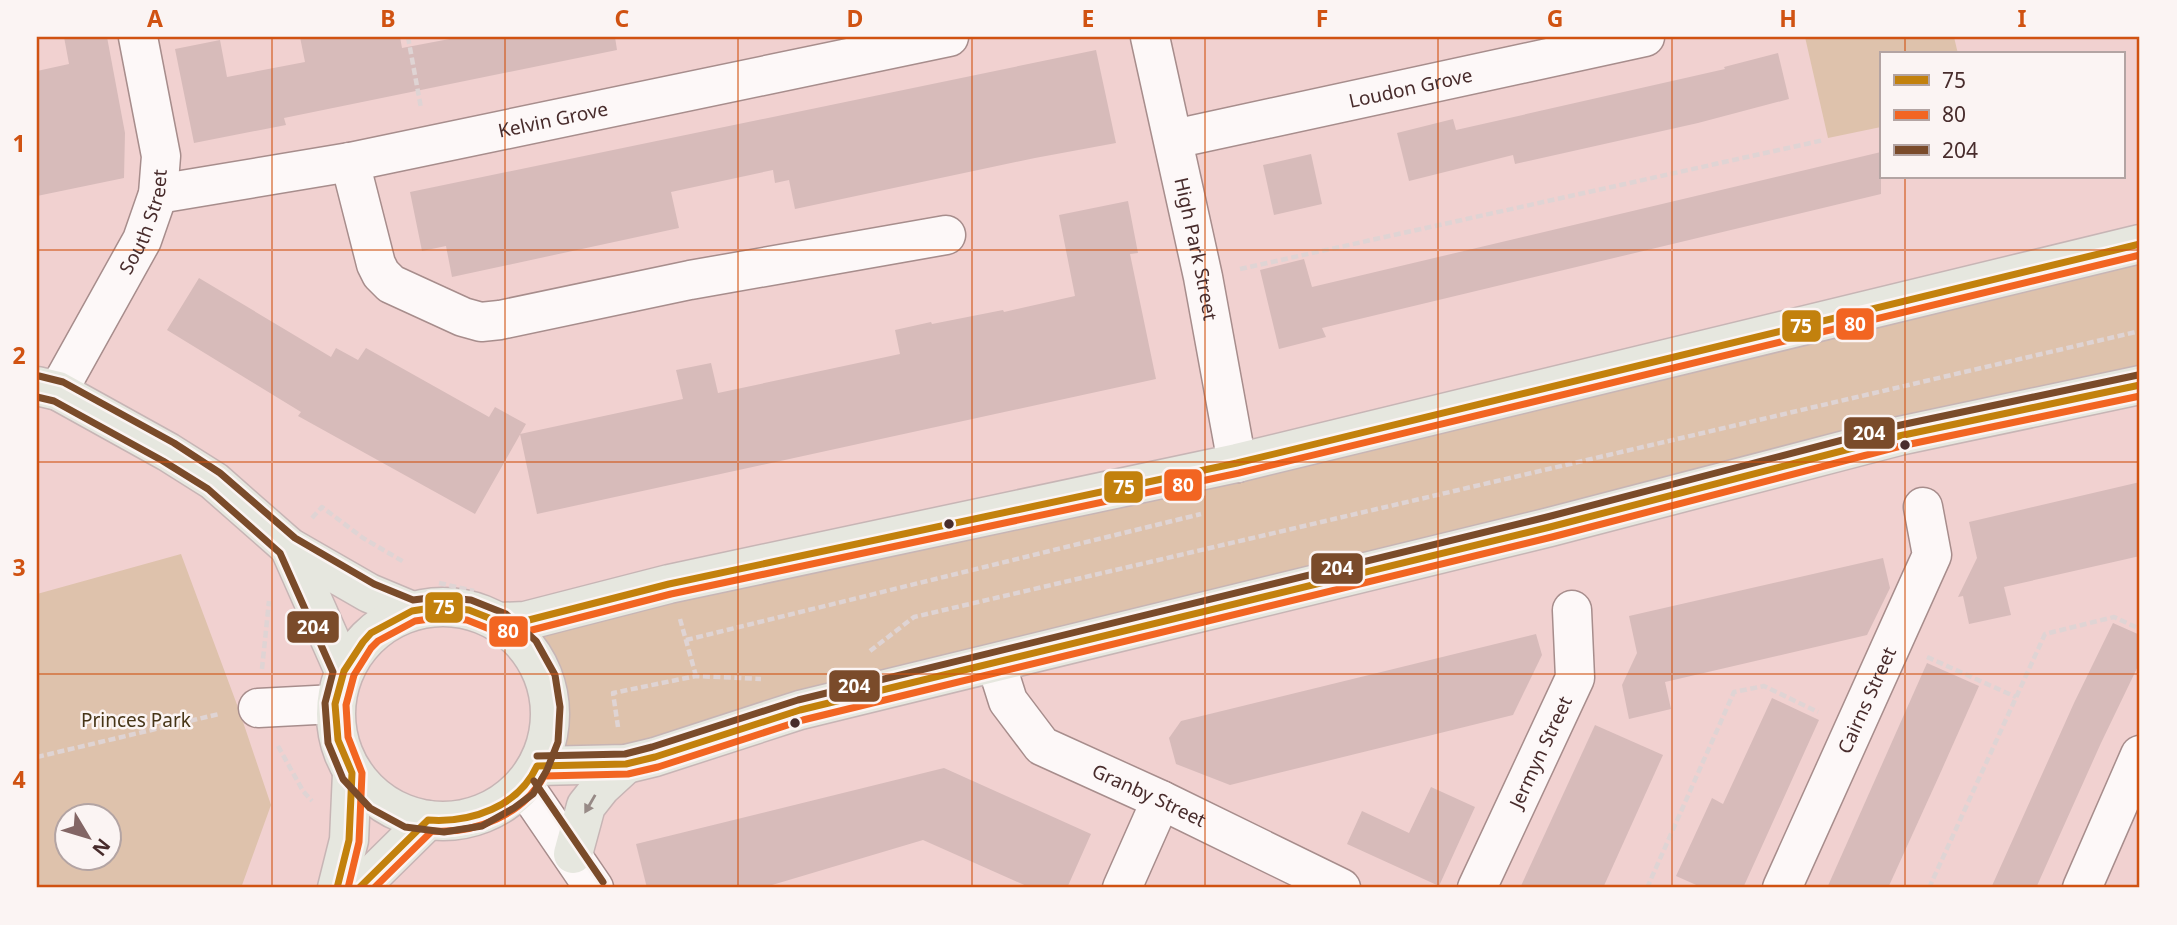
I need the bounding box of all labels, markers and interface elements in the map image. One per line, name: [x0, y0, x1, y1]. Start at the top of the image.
text: A: [147, 2, 163, 34]
text: B: [380, 2, 396, 34]
text: C: [615, 2, 630, 34]
text: D: [847, 2, 863, 34]
text: E: [1082, 2, 1094, 34]
text: F: [1316, 2, 1328, 34]
text: G: [1547, 2, 1563, 34]
text: H: [1779, 2, 1797, 34]
text: I: [2018, 2, 2027, 34]
legend: [1880, 52, 2124, 178]
street label: Loudon Grove: [1346, 62, 1475, 114]
text: 75: [1942, 66, 1966, 94]
street label: Kelvin Grove: [496, 96, 610, 144]
text: 80: [1942, 100, 1966, 128]
text: 1: [12, 127, 26, 159]
text: 204: [1942, 136, 1978, 164]
street label: South Street: [113, 168, 173, 279]
street label: High Park Street: [1168, 175, 1224, 323]
line badge: 80: [1835, 307, 1875, 341]
line badge: 75: [1781, 309, 1822, 343]
text: 80: [1844, 311, 1866, 337]
text: 75: [1790, 313, 1812, 339]
text: 2: [12, 339, 26, 371]
line badge: 204: [1843, 416, 1896, 450]
text: 204: [1853, 420, 1885, 446]
unlabelled marker: [1898, 438, 1912, 452]
line badge: 80: [1163, 468, 1203, 502]
line badge: 75: [1103, 470, 1144, 504]
text: 80: [1172, 472, 1194, 498]
text: 75: [1113, 474, 1135, 500]
unlabelled marker: [942, 517, 956, 531]
text: 3: [12, 551, 26, 583]
line badge: 204: [1310, 552, 1364, 585]
text: 204: [1321, 555, 1353, 581]
line badge: 75: [424, 591, 464, 624]
text: 75: [433, 594, 455, 620]
line badge: 204: [286, 610, 340, 644]
text: 204: [297, 614, 329, 640]
line badge: 80: [488, 615, 529, 648]
text: 80: [497, 618, 519, 644]
street label: Cairns Street: [1831, 643, 1902, 758]
line badge: 204: [828, 669, 881, 703]
text: 204: [838, 673, 870, 699]
street label: Jermyn Street: [1502, 692, 1578, 814]
park label: Princes Park: [81, 707, 191, 733]
unlabelled marker: [788, 716, 802, 730]
street label: Granby Street: [1088, 757, 1210, 833]
text: 4: [12, 763, 26, 795]
one-way arrow: [584, 794, 596, 813]
north arrow: [52, 802, 122, 872]
text: N: [86, 833, 116, 862]

